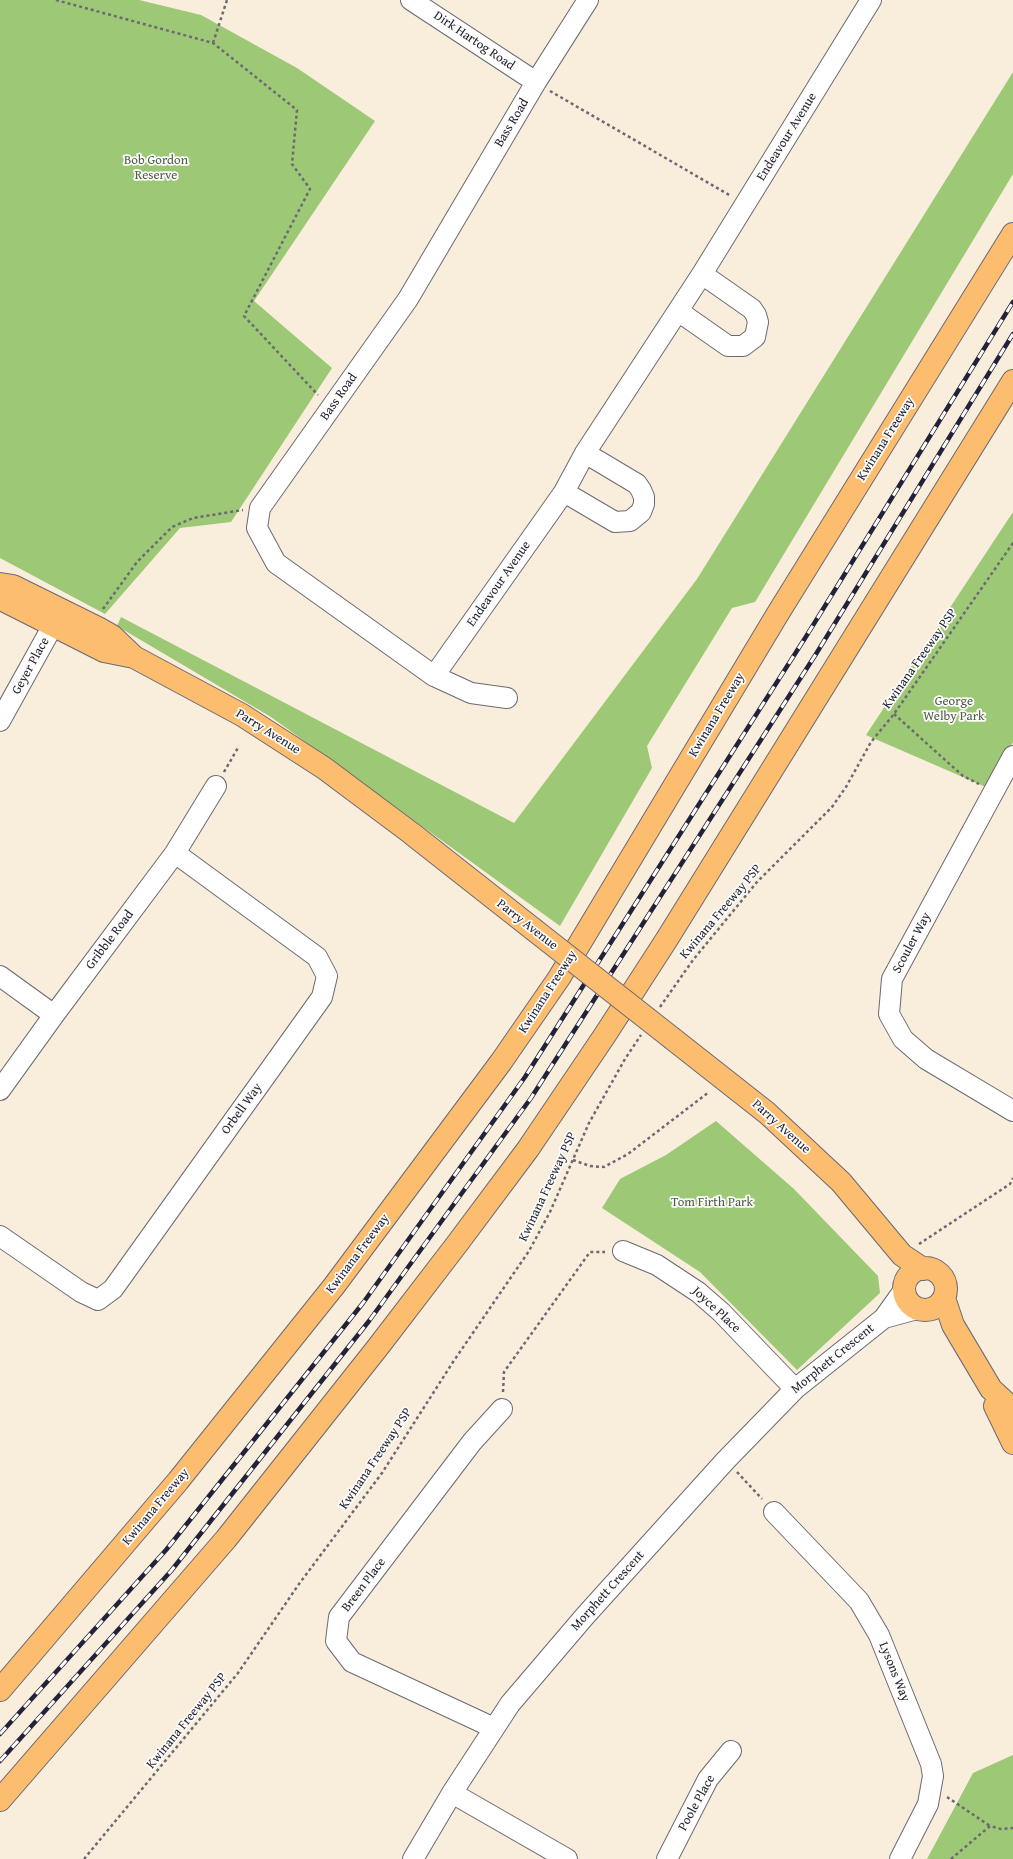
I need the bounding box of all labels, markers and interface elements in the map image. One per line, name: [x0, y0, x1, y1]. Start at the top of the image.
street label: Dirk Hartog Road: [431, 8, 517, 74]
street label: Endeavour Avenue: [754, 90, 820, 184]
street label: Bass Road: [491, 96, 533, 150]
park label: Bob Gordon Reserve: [124, 153, 188, 184]
street label: Bass Road: [317, 370, 361, 424]
street label: Kwinana Freeway: [854, 394, 918, 484]
street label: Endeavour Avenue: [464, 538, 534, 630]
street label: Kwinana Freeway PSP: [880, 606, 960, 712]
street label: Geyer Place: [9, 635, 53, 697]
street label: Kwinana Freeway: [686, 670, 748, 760]
park label: George Welby Park: [923, 694, 985, 725]
street label: Parry Avenue: [233, 706, 303, 758]
street label: Kwinana Freeway PSP: [677, 861, 765, 963]
street label: Parry Avenue: [493, 896, 561, 954]
street label: Gribble Road: [83, 907, 137, 973]
street label: Scouler Way: [889, 910, 935, 976]
street label: Kwinana Freeway: [515, 948, 581, 1036]
street label: Orbell Way: [218, 1080, 266, 1138]
street label: Parry Avenue: [749, 1097, 813, 1157]
street label: Kwinana Freeway PSP: [516, 1130, 580, 1244]
park label: Tom Firth Park: [671, 1195, 753, 1211]
street label: Kwinana Freeway: [323, 1211, 393, 1297]
street label: Joyce Place: [689, 1284, 743, 1336]
street label: Morphett Crescent: [788, 1321, 878, 1397]
street label: Kwinana Freeway PSP: [336, 1405, 416, 1513]
street label: Kwinana Freeway: [119, 1465, 193, 1549]
street label: Morphett Crescent: [568, 1548, 648, 1634]
street label: Breen Place: [339, 1555, 389, 1615]
street label: Lysons Way: [875, 1640, 913, 1704]
street label: Kwinana Freeway PSP: [144, 1670, 230, 1772]
street label: Poole Place: [675, 1772, 719, 1834]

